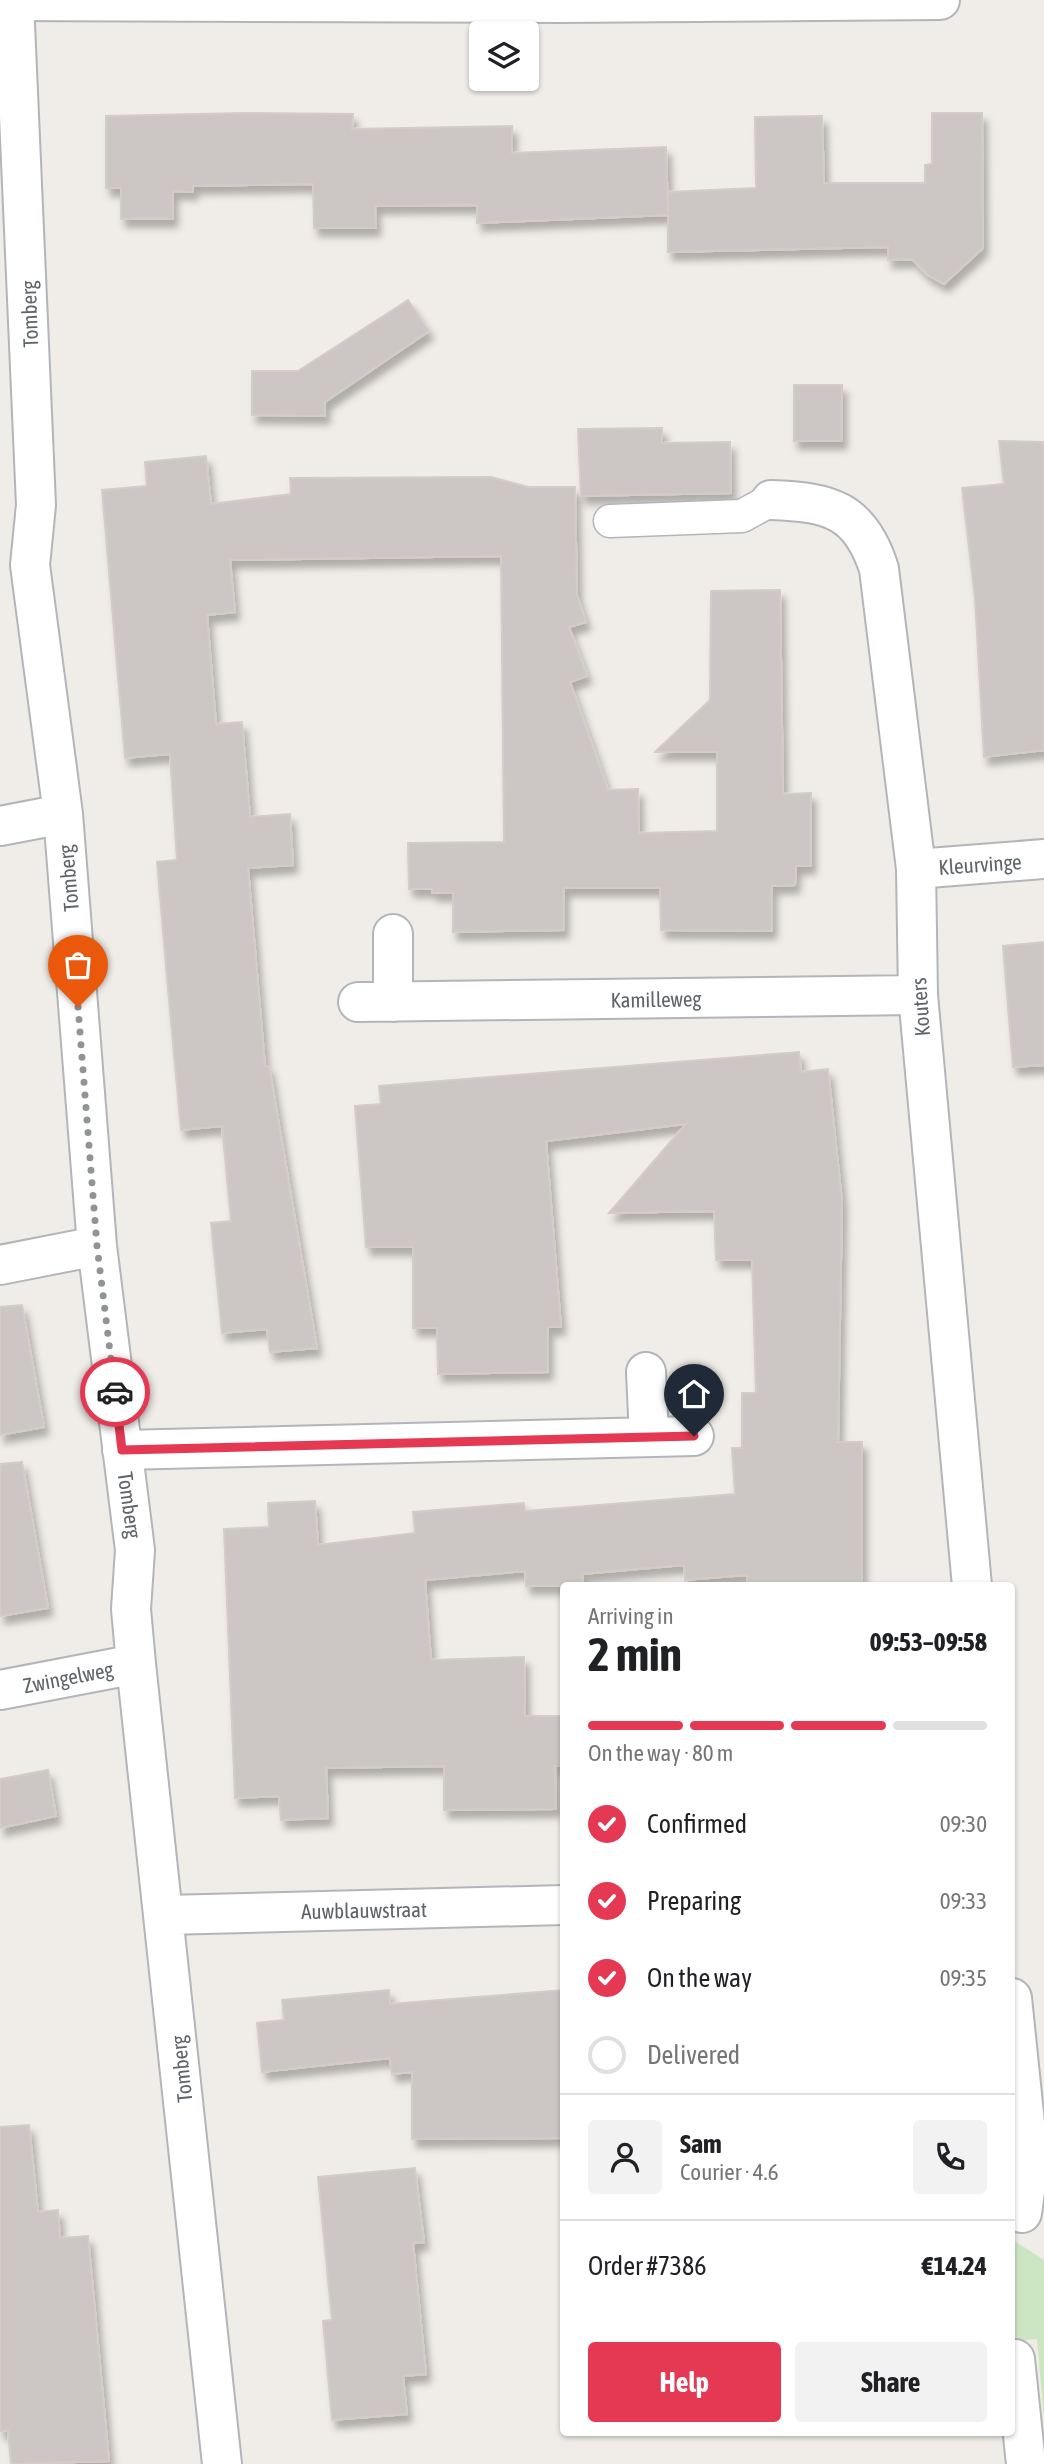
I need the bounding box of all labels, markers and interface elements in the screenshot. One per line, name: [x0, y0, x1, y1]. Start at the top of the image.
map controls: [469, 21, 539, 91]
button: layers: [469, 21, 539, 91]
street label: Tomberg: [16, 280, 42, 348]
street label: Tomberg: [53, 844, 83, 912]
street label: Kleurvinge: [938, 849, 1022, 879]
pin: [48, 935, 108, 1007]
icon: bag: [59, 946, 97, 984]
street label: Kouters: [906, 977, 934, 1037]
street label: Kamilleweg: [610, 986, 702, 1012]
courier: [80, 1357, 150, 1427]
pin: [664, 1364, 724, 1436]
icon: car: [96, 1373, 134, 1411]
icon: home: [675, 1375, 713, 1413]
street label: Tomberg: [113, 1470, 147, 1540]
text: Arriving in: [588, 1603, 674, 1629]
text: 09:53–09:58: [870, 1627, 987, 1657]
text: 2 min: [588, 1628, 682, 1681]
street label: Zwingelweg: [21, 1656, 115, 1698]
text: On the way · 80 m: [588, 1740, 733, 1766]
icon: check: [588, 1805, 626, 1843]
text: Confirmed: [647, 1809, 747, 1839]
text: 09:30: [940, 1811, 987, 1837]
icon: check: [588, 1882, 626, 1920]
text: Preparing: [647, 1886, 741, 1916]
text: 09:33: [940, 1888, 987, 1914]
street label: Auwblauwstraat: [301, 1897, 427, 1923]
icon: check: [588, 1959, 626, 1997]
text: On the way: [647, 1963, 752, 1993]
text: 09:35: [940, 1965, 987, 1991]
street label: Tomberg: [166, 2034, 196, 2104]
text: Delivered: [647, 2040, 740, 2070]
button: person: [588, 2120, 662, 2194]
button: phone: [913, 2120, 987, 2194]
text: Sam: [680, 2129, 722, 2159]
text: Courier · 4.6: [680, 2159, 779, 2185]
text: Order #7386: [588, 2251, 707, 2281]
text: €14.24: [922, 2251, 987, 2281]
button: Help: [588, 2342, 781, 2422]
button: Share: [795, 2342, 987, 2422]

